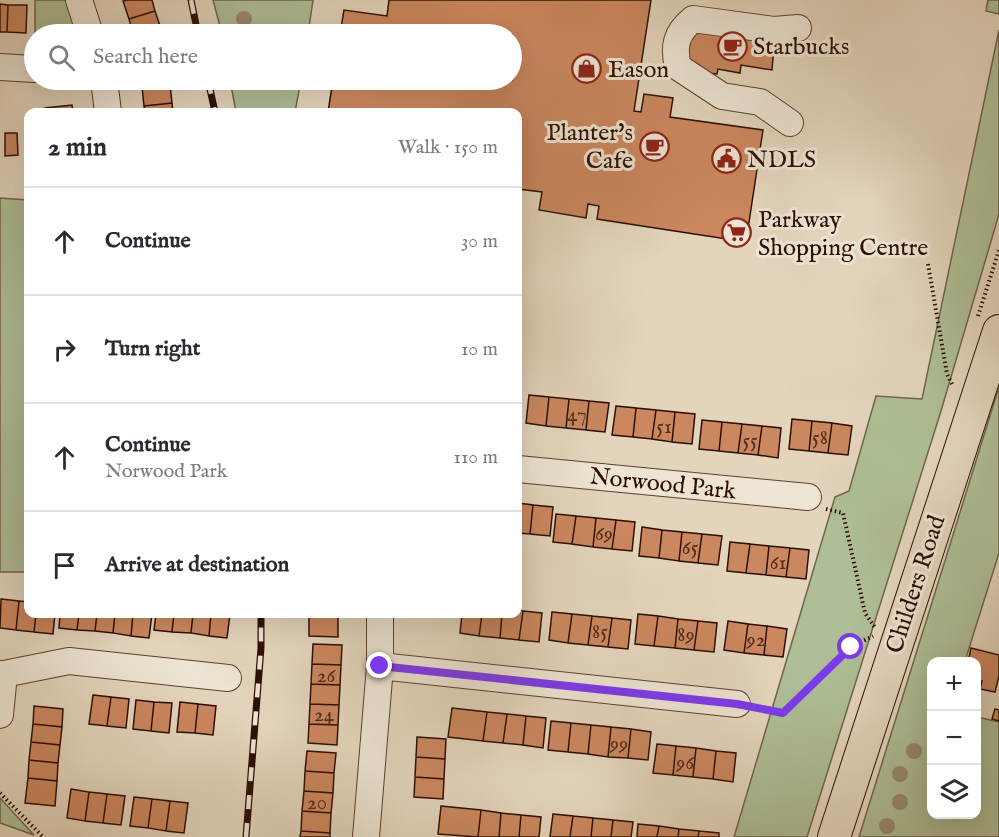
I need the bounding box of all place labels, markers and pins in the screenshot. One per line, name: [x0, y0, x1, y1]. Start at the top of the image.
cafe icon: Starbucks: [716, 30, 748, 62]
place label: Starbucks: [753, 32, 849, 63]
shop icon: Eason: [571, 53, 603, 85]
place label: Eason: [608, 55, 669, 86]
place label: Planter's Cafe: [547, 118, 633, 177]
cafe icon: Planter's Cafe: [638, 130, 670, 162]
public building icon: NDLS: [710, 143, 742, 175]
place label: NDLS: [747, 145, 816, 176]
place label: Parkway Shopping Centre: [758, 205, 928, 264]
supermarket icon: Parkway Shopping Centre: [721, 217, 753, 249]

